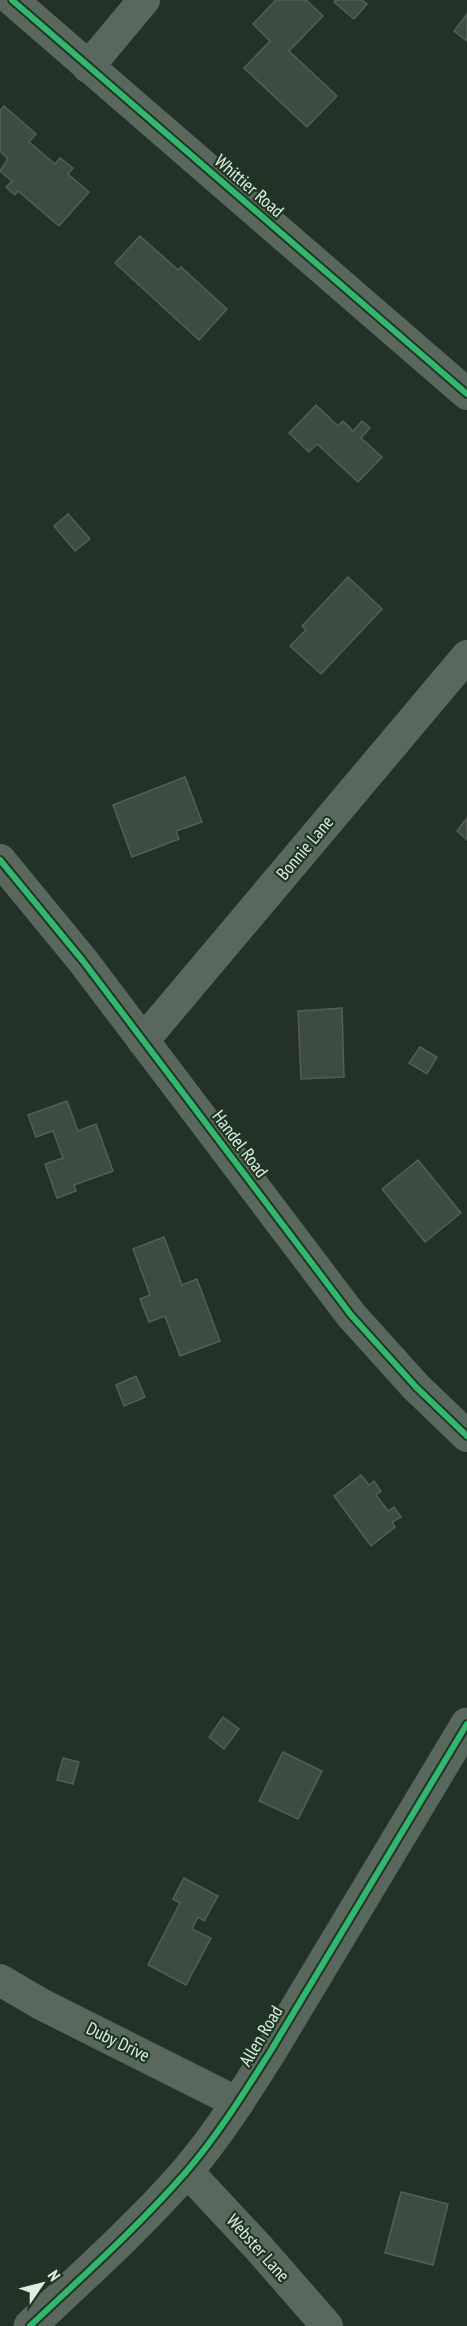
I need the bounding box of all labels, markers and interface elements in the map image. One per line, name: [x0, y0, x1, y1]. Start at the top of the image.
street label: Whittier Road: [210, 149, 289, 222]
street label: Bonnie Lane: [271, 811, 338, 885]
street label: Handel Road: [208, 1105, 273, 1182]
street label: Allen Road: [234, 2001, 288, 2070]
street label: Duby Drive: [83, 2016, 154, 2067]
street label: Webster Lane: [222, 2209, 295, 2286]
north arrow: [12, 2254, 72, 2314]
text: N: [44, 2266, 65, 2285]

